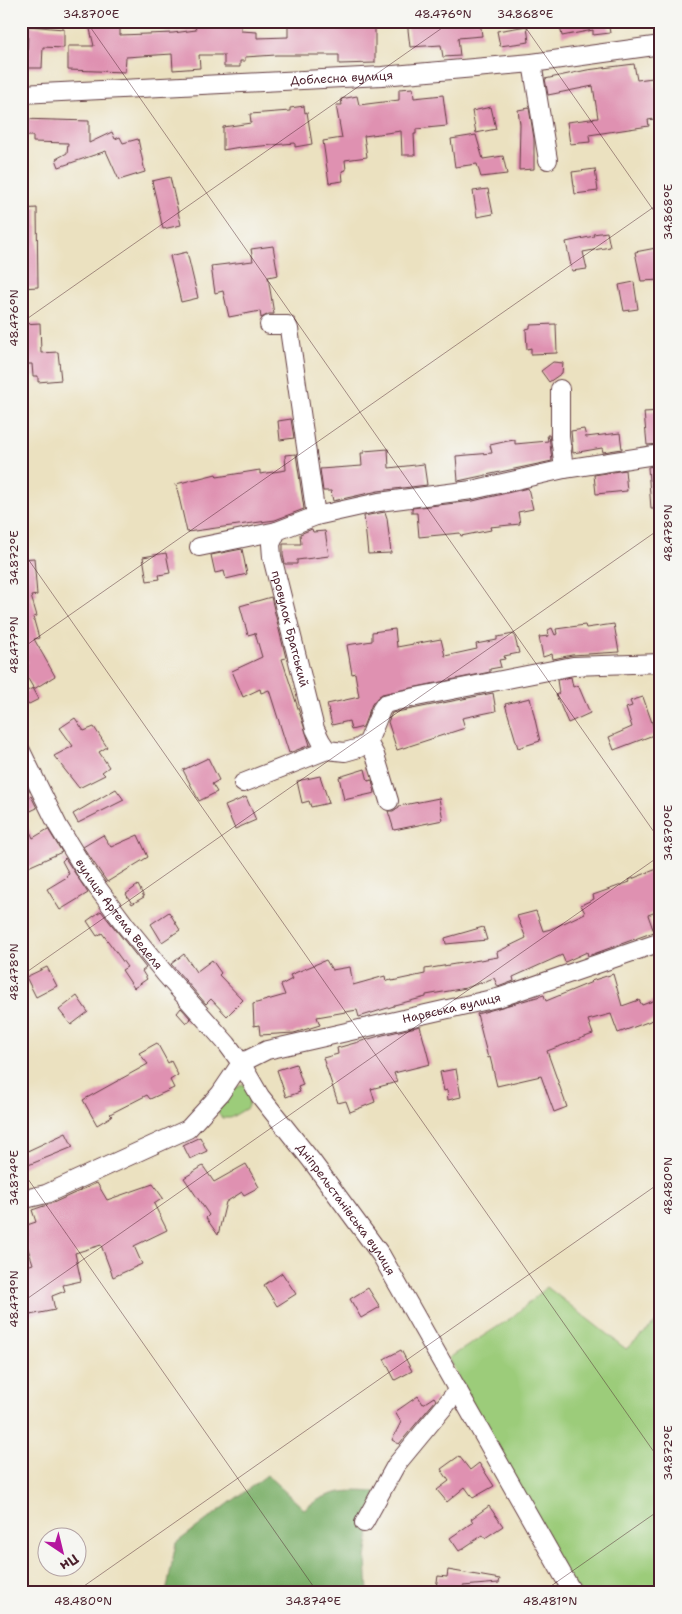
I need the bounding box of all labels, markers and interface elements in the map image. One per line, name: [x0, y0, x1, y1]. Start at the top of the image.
text: 34.870°E: [63, 6, 119, 22]
text: 48.476°N: [414, 6, 472, 22]
text: 34.868°E: [497, 6, 553, 22]
street label: Доблесна вулиця: [290, 67, 394, 89]
text: 34.868°E: [660, 184, 676, 240]
text: 48.476°N: [6, 289, 22, 347]
text: 48.478°N: [660, 504, 676, 562]
text: 34.872°E: [6, 530, 22, 586]
street label: провулок Братський: [268, 569, 312, 689]
text: 48.477°N: [6, 616, 22, 674]
text: 34.870°E: [660, 805, 676, 861]
street label: вулиця Артема Веделя: [72, 856, 166, 973]
text: 48.478°N: [6, 943, 22, 1001]
street label: Нарвська вулиця: [401, 989, 502, 1027]
street label: Дніпрельстанівська вулиця: [293, 1140, 399, 1278]
text: 34.874°E: [6, 1150, 22, 1206]
text: 48.480°N: [660, 1157, 676, 1215]
text: 48.479°N: [6, 1270, 22, 1328]
text: 34.872°E: [660, 1425, 676, 1481]
north arrow: [38, 1526, 88, 1576]
text: Пн: [57, 1550, 82, 1575]
text: 48.480°N: [54, 1593, 112, 1609]
text: 34.874°E: [285, 1593, 341, 1609]
text: 48.481°N: [523, 1593, 577, 1609]

